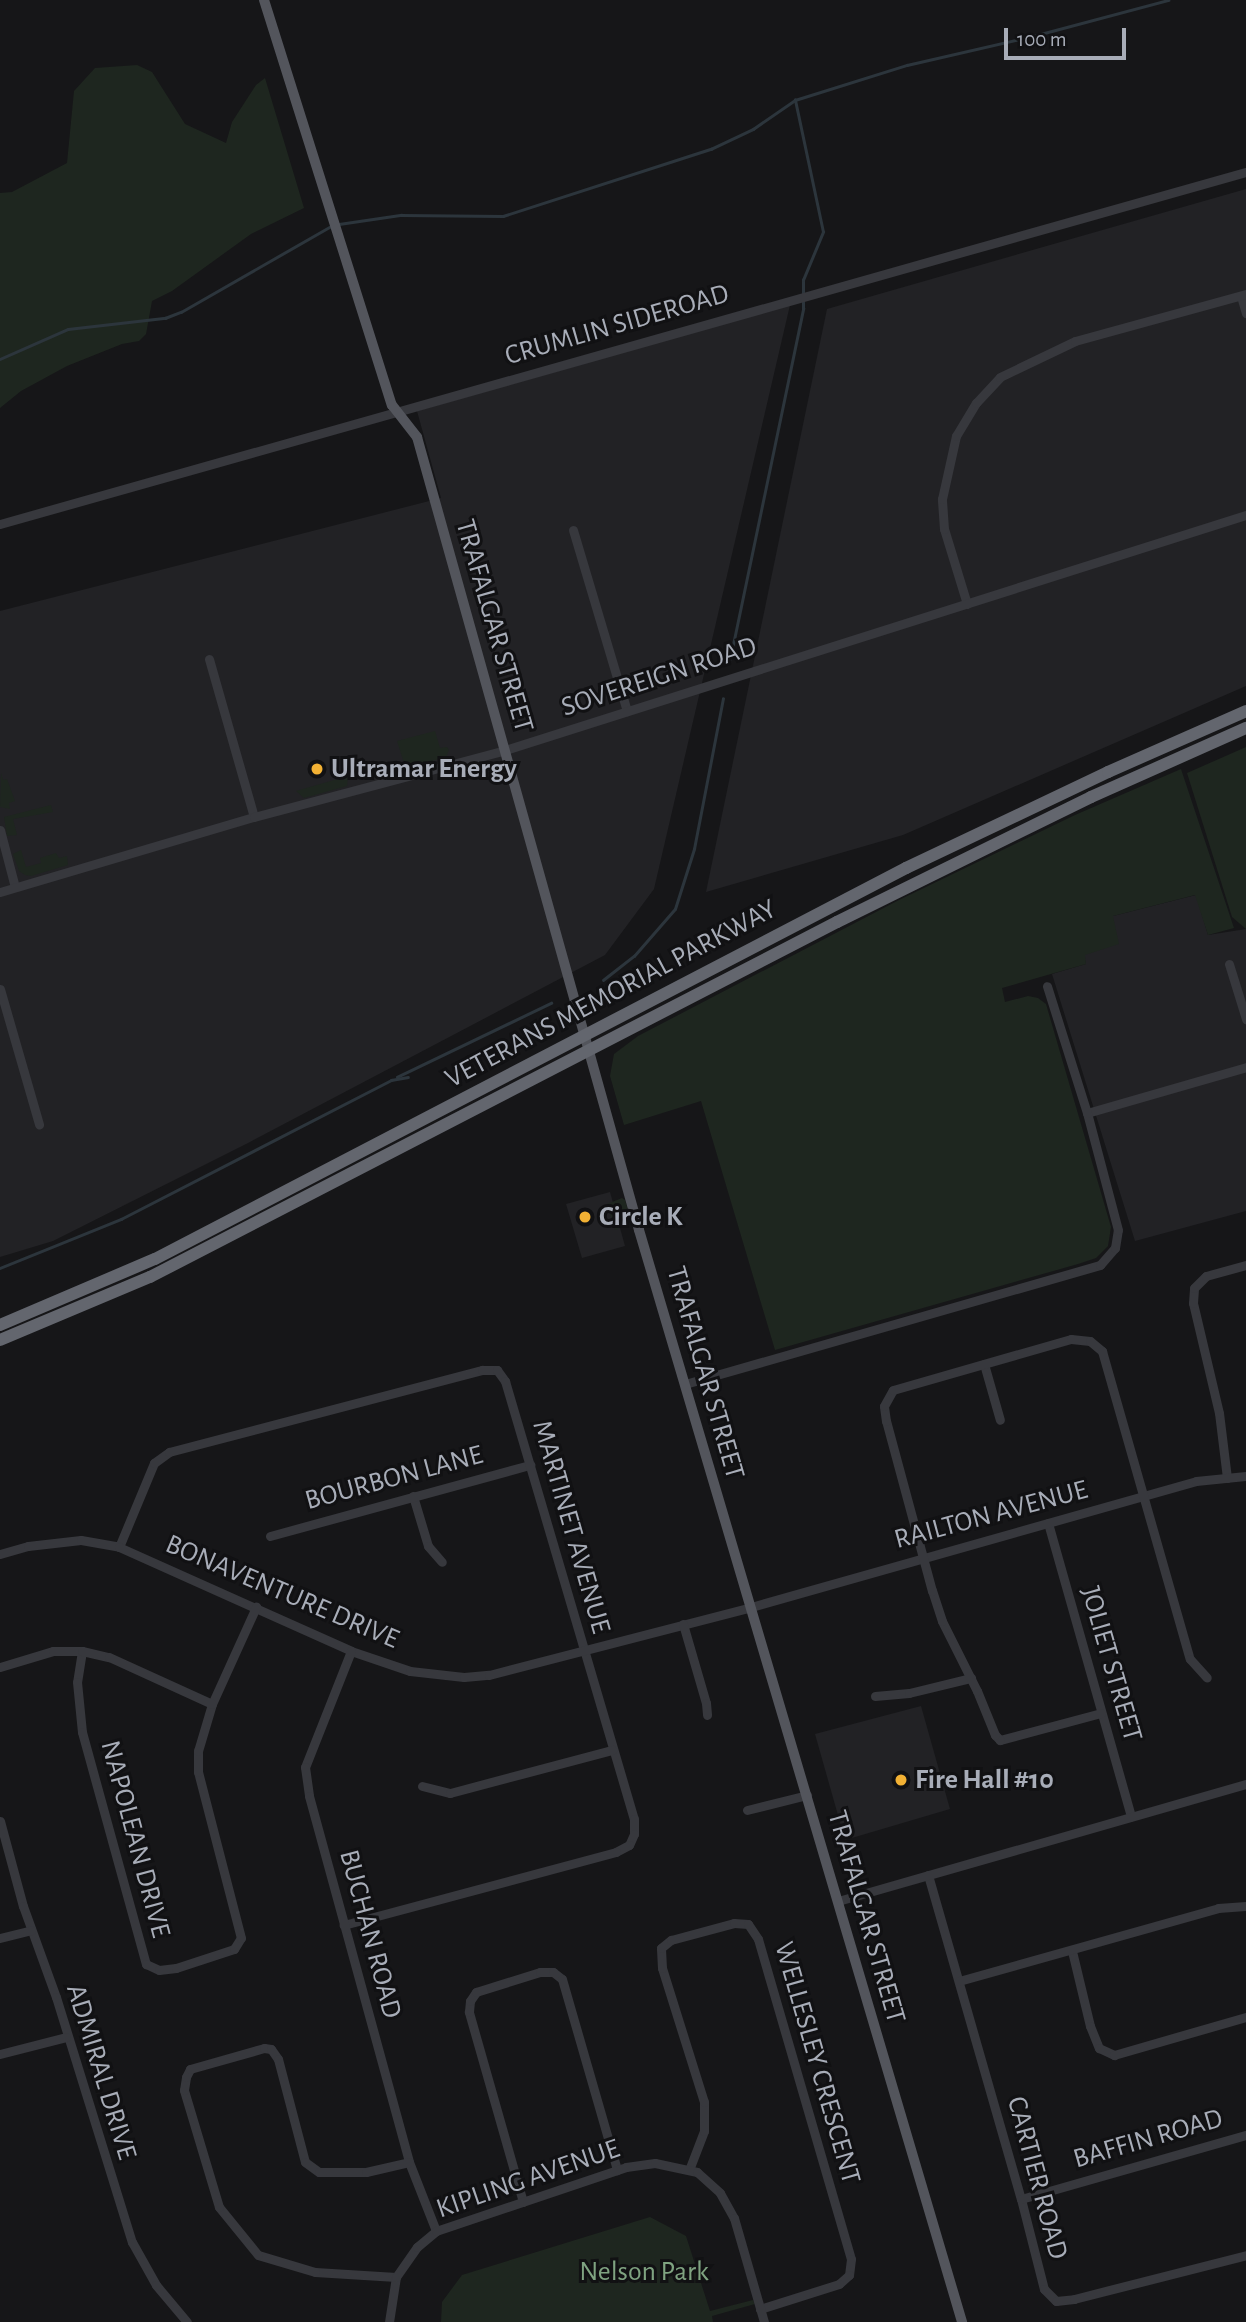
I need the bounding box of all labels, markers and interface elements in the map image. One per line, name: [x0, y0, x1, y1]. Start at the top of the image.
scale bar: [1008, 14, 1130, 58]
text: 100 m: [1017, 29, 1067, 50]
street label: CRUMLIN SIDEROAD: [501, 277, 733, 373]
street label: TRAFALGAR STREET: [448, 516, 540, 736]
street label: SOVEREIGN ROAD: [557, 630, 761, 724]
place label: Ultramar Energy: [331, 752, 517, 786]
marker: Ultramar Energy: [309, 761, 325, 777]
street label: VETERANS MEMORIAL PARKWAY: [440, 892, 782, 1096]
place label: Circle K: [599, 1200, 682, 1234]
marker: Circle K: [577, 1209, 593, 1225]
street label: TRAFALGAR STREET: [659, 1263, 751, 1483]
street label: MARTINET AVENUE: [525, 1417, 617, 1637]
street label: BOURBON LANE: [301, 1438, 487, 1518]
street label: RAILTON AVENUE: [891, 1473, 1091, 1557]
street label: BONAVENTURE DRIVE: [160, 1528, 404, 1656]
street label: JOLIET STREET: [1073, 1583, 1149, 1745]
street label: NAPOLEAN DRIVE: [93, 1737, 177, 1941]
place label: Fire Hall #10: [915, 1763, 1054, 1797]
marker: Fire Hall #10: [893, 1772, 909, 1788]
street label: TRAFALGAR STREET: [820, 1807, 912, 2027]
street label: BUCHAN ROAD: [331, 1846, 409, 2022]
street label: WELLESLEY CRESCENT: [766, 1938, 868, 2188]
street label: ADMIRAL DRIVE: [58, 1980, 144, 2164]
street label: CARTIER ROAD: [999, 2093, 1075, 2263]
street label: BAFFIN ROAD: [1070, 2102, 1226, 2176]
street label: KIPLING AVENUE: [432, 2132, 624, 2226]
park label: Nelson Park: [579, 2255, 709, 2289]

